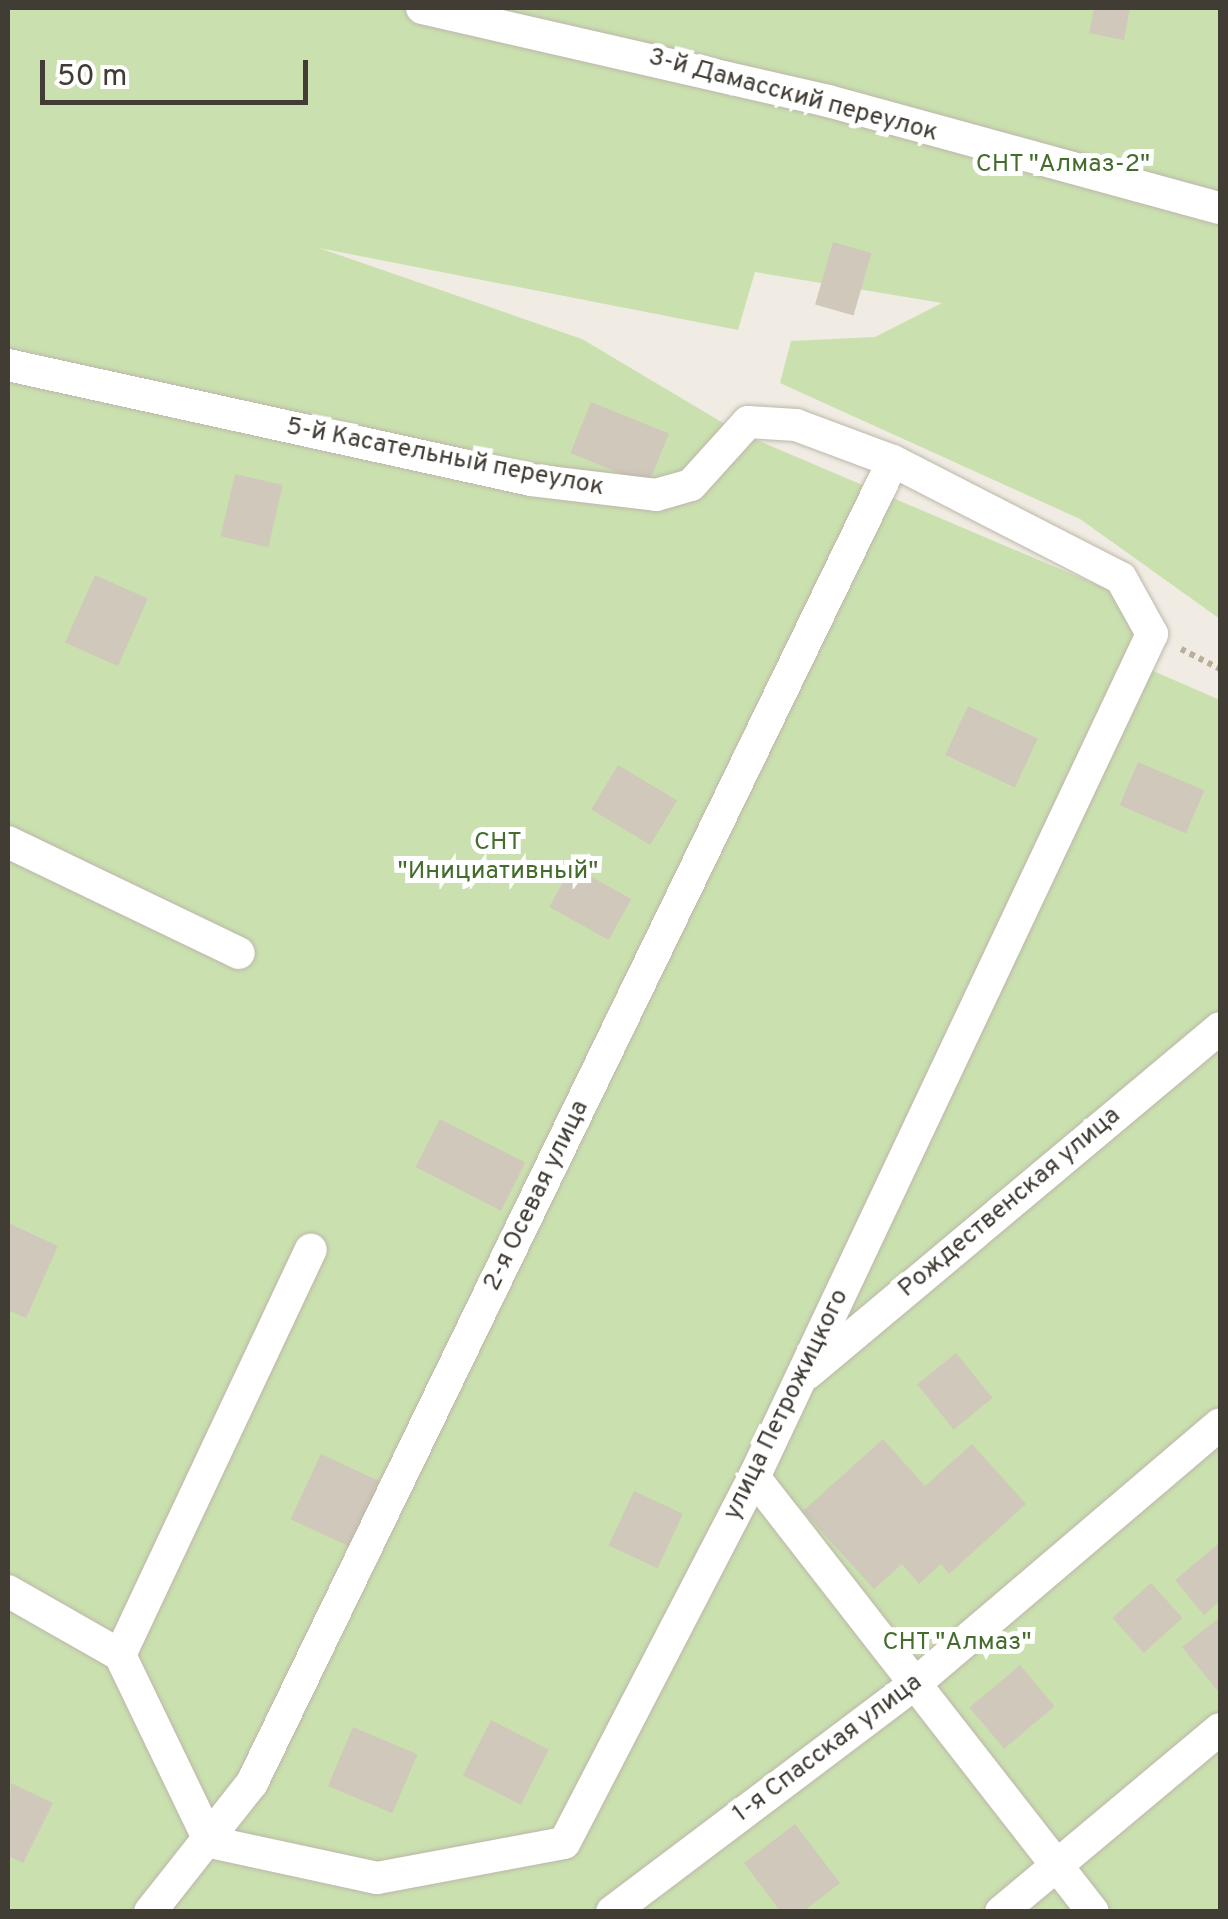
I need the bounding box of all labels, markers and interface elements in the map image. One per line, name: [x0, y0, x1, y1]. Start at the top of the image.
scale bar: [45, 40, 312, 102]
street label: 3-й Дамасский переулок: [645, 43, 941, 149]
text: 50 m: [57, 59, 127, 96]
park label: СНТ "Алмаз-2": [975, 150, 1151, 180]
street label: 5-й Касательный переулок: [284, 412, 606, 504]
park label: СНТ "Инициативный": [398, 829, 598, 888]
street label: 2-я Осевая улица: [478, 1096, 596, 1296]
street label: Рождественская улица: [893, 1101, 1127, 1305]
street label: улица Петрожицкого: [718, 1285, 856, 1525]
park label: СНТ "Алмаз": [882, 1628, 1032, 1658]
street label: 1-я Спасская улица: [728, 1668, 928, 1830]

